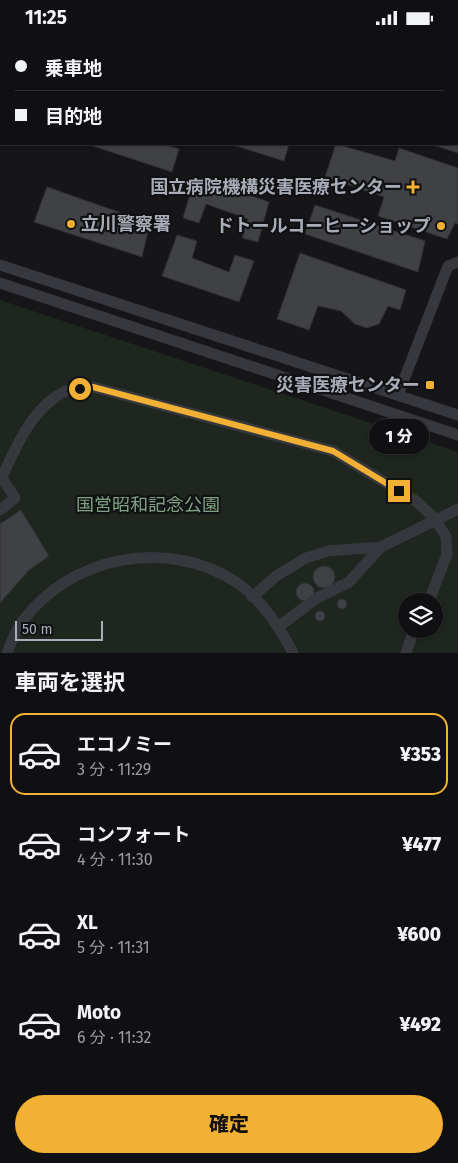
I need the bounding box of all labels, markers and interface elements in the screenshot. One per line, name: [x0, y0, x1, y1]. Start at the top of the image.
text: 11:25: [25, 6, 67, 29]
text: 乗車地: [45, 57, 102, 80]
text: 目的地: [45, 105, 102, 128]
place label: 国立病院機構災害医療センター: [150, 176, 402, 198]
marker: 国立病院機構災害医療センター: [406, 180, 420, 194]
place label: 立川警察署: [81, 213, 171, 235]
place label: ドトールコーヒーショップ: [216, 215, 431, 237]
marker: 立川警察署: [65, 218, 77, 230]
marker: ドトールコーヒーショップ: [435, 220, 447, 232]
place label: 災害医療センター: [276, 374, 420, 396]
route start: [69, 378, 91, 400]
marker: 災害医療センター: [424, 379, 436, 391]
callout: 1 分: [369, 419, 429, 453]
text: 1 分: [385, 427, 413, 446]
route end: [388, 480, 410, 502]
park label: 国営昭和記念公園: [76, 494, 220, 516]
map controls: [398, 593, 443, 638]
button: layers: [398, 593, 443, 638]
scale bar: [15, 618, 102, 641]
text: 50 m: [22, 621, 53, 638]
text: 車両を選択: [15, 669, 125, 696]
icon: car: [17, 732, 62, 777]
text: エコノミー: [77, 733, 172, 756]
text: ¥353: [400, 743, 441, 766]
text: 3 分 · 11:29: [77, 760, 151, 779]
icon: car: [17, 822, 62, 867]
text: コンフォート: [77, 823, 190, 846]
text: ¥477: [402, 833, 441, 856]
text: 4 分 · 11:30: [77, 850, 153, 869]
text: XL: [77, 911, 98, 934]
icon: car: [17, 912, 62, 957]
text: ¥600: [397, 923, 441, 946]
text: 5 分 · 11:31: [77, 938, 150, 957]
text: Moto: [77, 1001, 121, 1024]
icon: car: [17, 1002, 62, 1047]
text: ¥492: [399, 1013, 441, 1036]
text: 6 分 · 11:32: [77, 1028, 151, 1047]
button: 確定: [15, 1095, 443, 1153]

